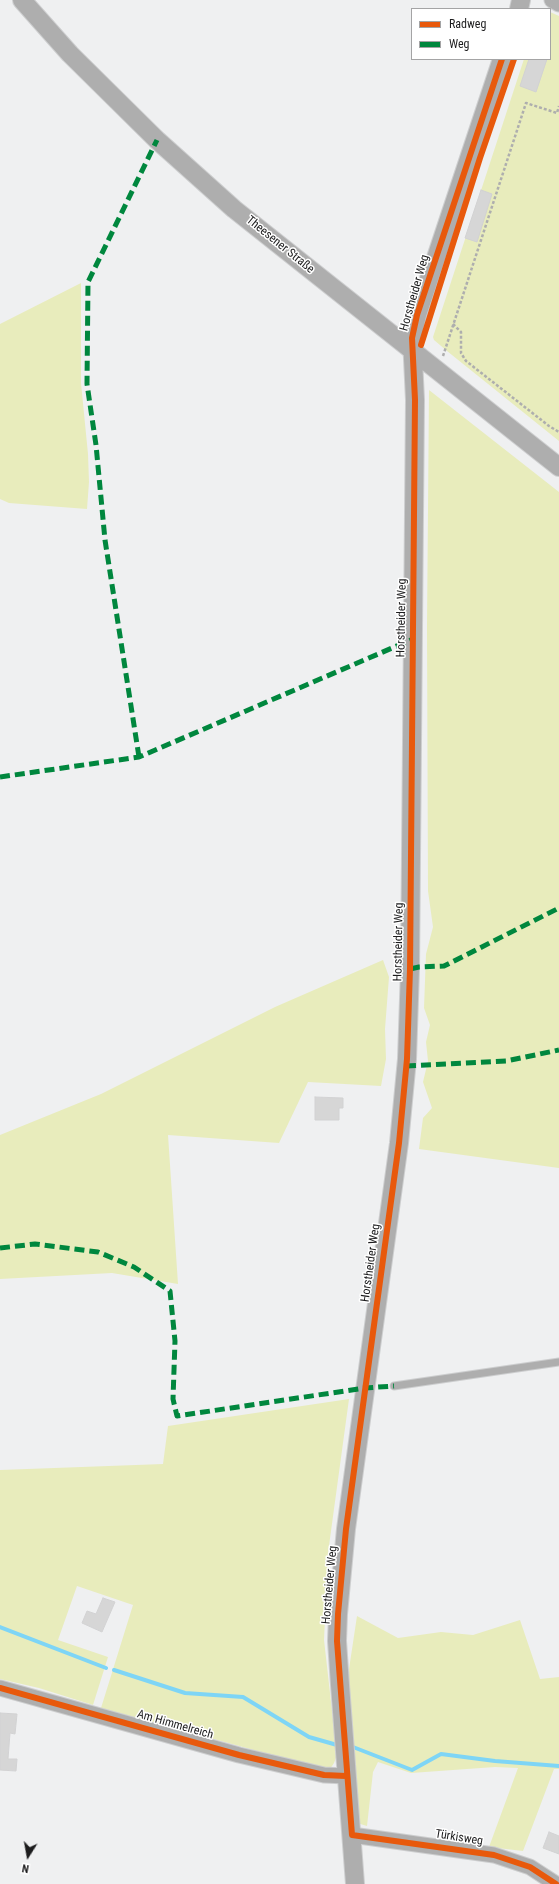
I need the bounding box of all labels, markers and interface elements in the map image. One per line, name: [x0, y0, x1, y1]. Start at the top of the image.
legend: [411, 8, 551, 60]
text: Radweg: [449, 17, 486, 31]
text: Weg: [449, 37, 470, 51]
street label: Theesener Straße: [243, 213, 317, 277]
street label: Horstheider Weg: [397, 253, 433, 333]
street label: Horstheider Weg: [394, 578, 410, 658]
street label: Horstheider Weg: [391, 902, 407, 982]
street label: Horstheider Weg: [358, 1223, 384, 1303]
street label: Horstheider Weg: [319, 1545, 341, 1625]
street label: Am Himmelreich: [135, 1707, 215, 1743]
street label: Türkisweg: [434, 1827, 484, 1849]
north arrow: [8, 1836, 48, 1876]
text: N: [21, 1861, 30, 1875]

